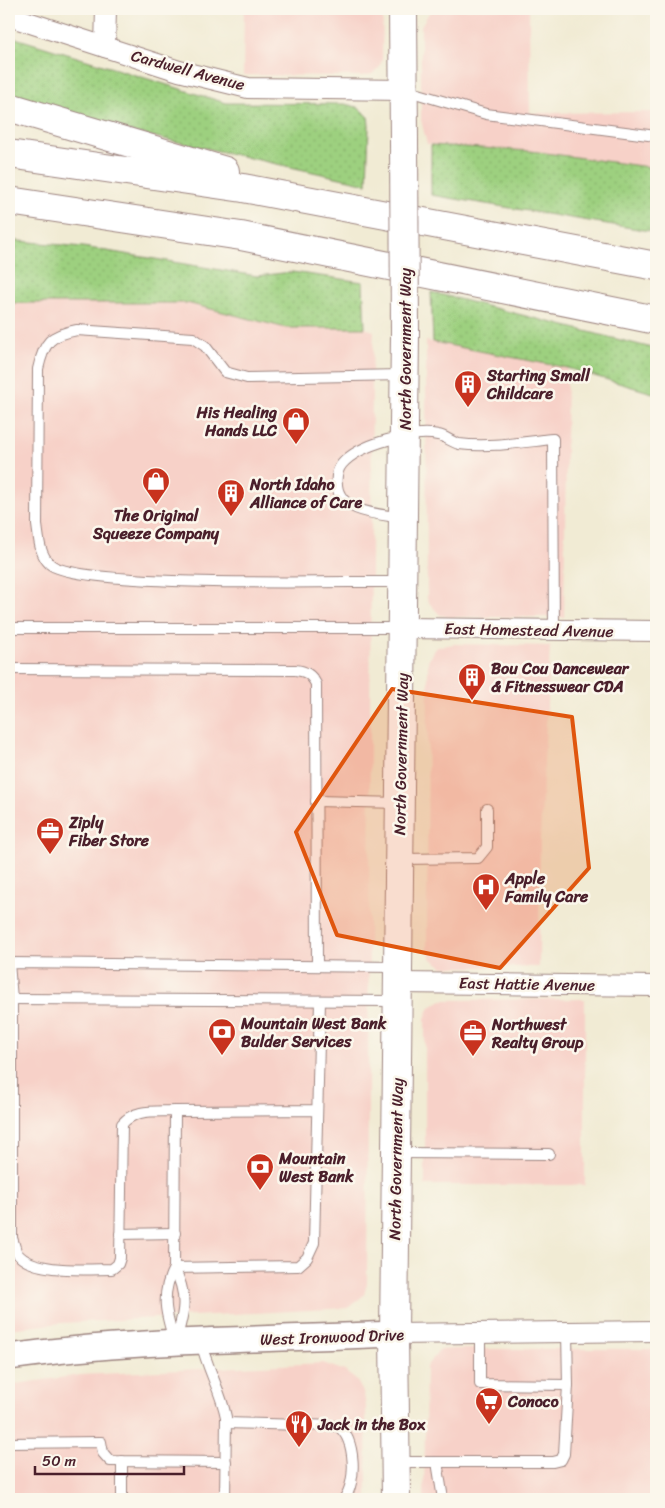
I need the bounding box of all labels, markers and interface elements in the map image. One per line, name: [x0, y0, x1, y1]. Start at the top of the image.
street label: Cardwell Avenue: [128, 41, 248, 99]
street label: North Government Way: [391, 267, 420, 430]
place label: Starting Small Childcare: [486, 361, 591, 408]
building icon: Starting Small Childcare: [453, 369, 483, 408]
place label: His Healing Hands LLC: [195, 398, 278, 445]
shop icon: His Healing Hands LLC: [281, 406, 311, 445]
shop icon: The Original Squeeze Company: [141, 466, 171, 505]
place label: North Idaho Alliance of Care: [249, 470, 362, 517]
building icon: North Idaho Alliance of Care: [216, 478, 246, 517]
place label: The Original Squeeze Company: [92, 501, 220, 548]
street label: East Homestead Avenue: [444, 614, 614, 646]
place label: Bou Cou Dancewear & Fitnesswear CDA: [491, 654, 630, 701]
building icon: Bou Cou Dancewear & Fitnesswear CDA: [457, 662, 487, 701]
street label: North Government Way: [385, 672, 417, 835]
place label: Ziply Fiber Store: [68, 808, 150, 855]
office icon: Ziply Fiber Store: [35, 816, 65, 855]
place label: Apple Family Care: [504, 864, 589, 911]
hospital icon: Apple Family Care: [471, 872, 501, 911]
street label: East Hattie Avenue: [459, 968, 595, 1000]
place label: Mountain West Bank Bulder Services: [240, 1009, 387, 1056]
place label: Northwest Realty Group: [491, 1010, 584, 1057]
bank icon: Mountain West Bank Bulder Services: [207, 1017, 237, 1056]
office icon: Northwest Realty Group: [458, 1018, 488, 1057]
street label: North Government Way: [380, 1077, 412, 1240]
place label: Mountain West Bank: [278, 1144, 354, 1191]
bank icon: Mountain West Bank: [245, 1152, 275, 1191]
street label: West Ironwood Drive: [259, 1320, 405, 1354]
supermarket icon: Conoco: [474, 1386, 504, 1425]
place label: Conoco: [507, 1387, 559, 1416]
restaurant icon: Jack in the Box: [284, 1409, 314, 1448]
place label: Jack in the Box: [317, 1410, 426, 1439]
scale bar: [35, 1443, 184, 1475]
text: 50 m: [42, 1448, 77, 1474]

